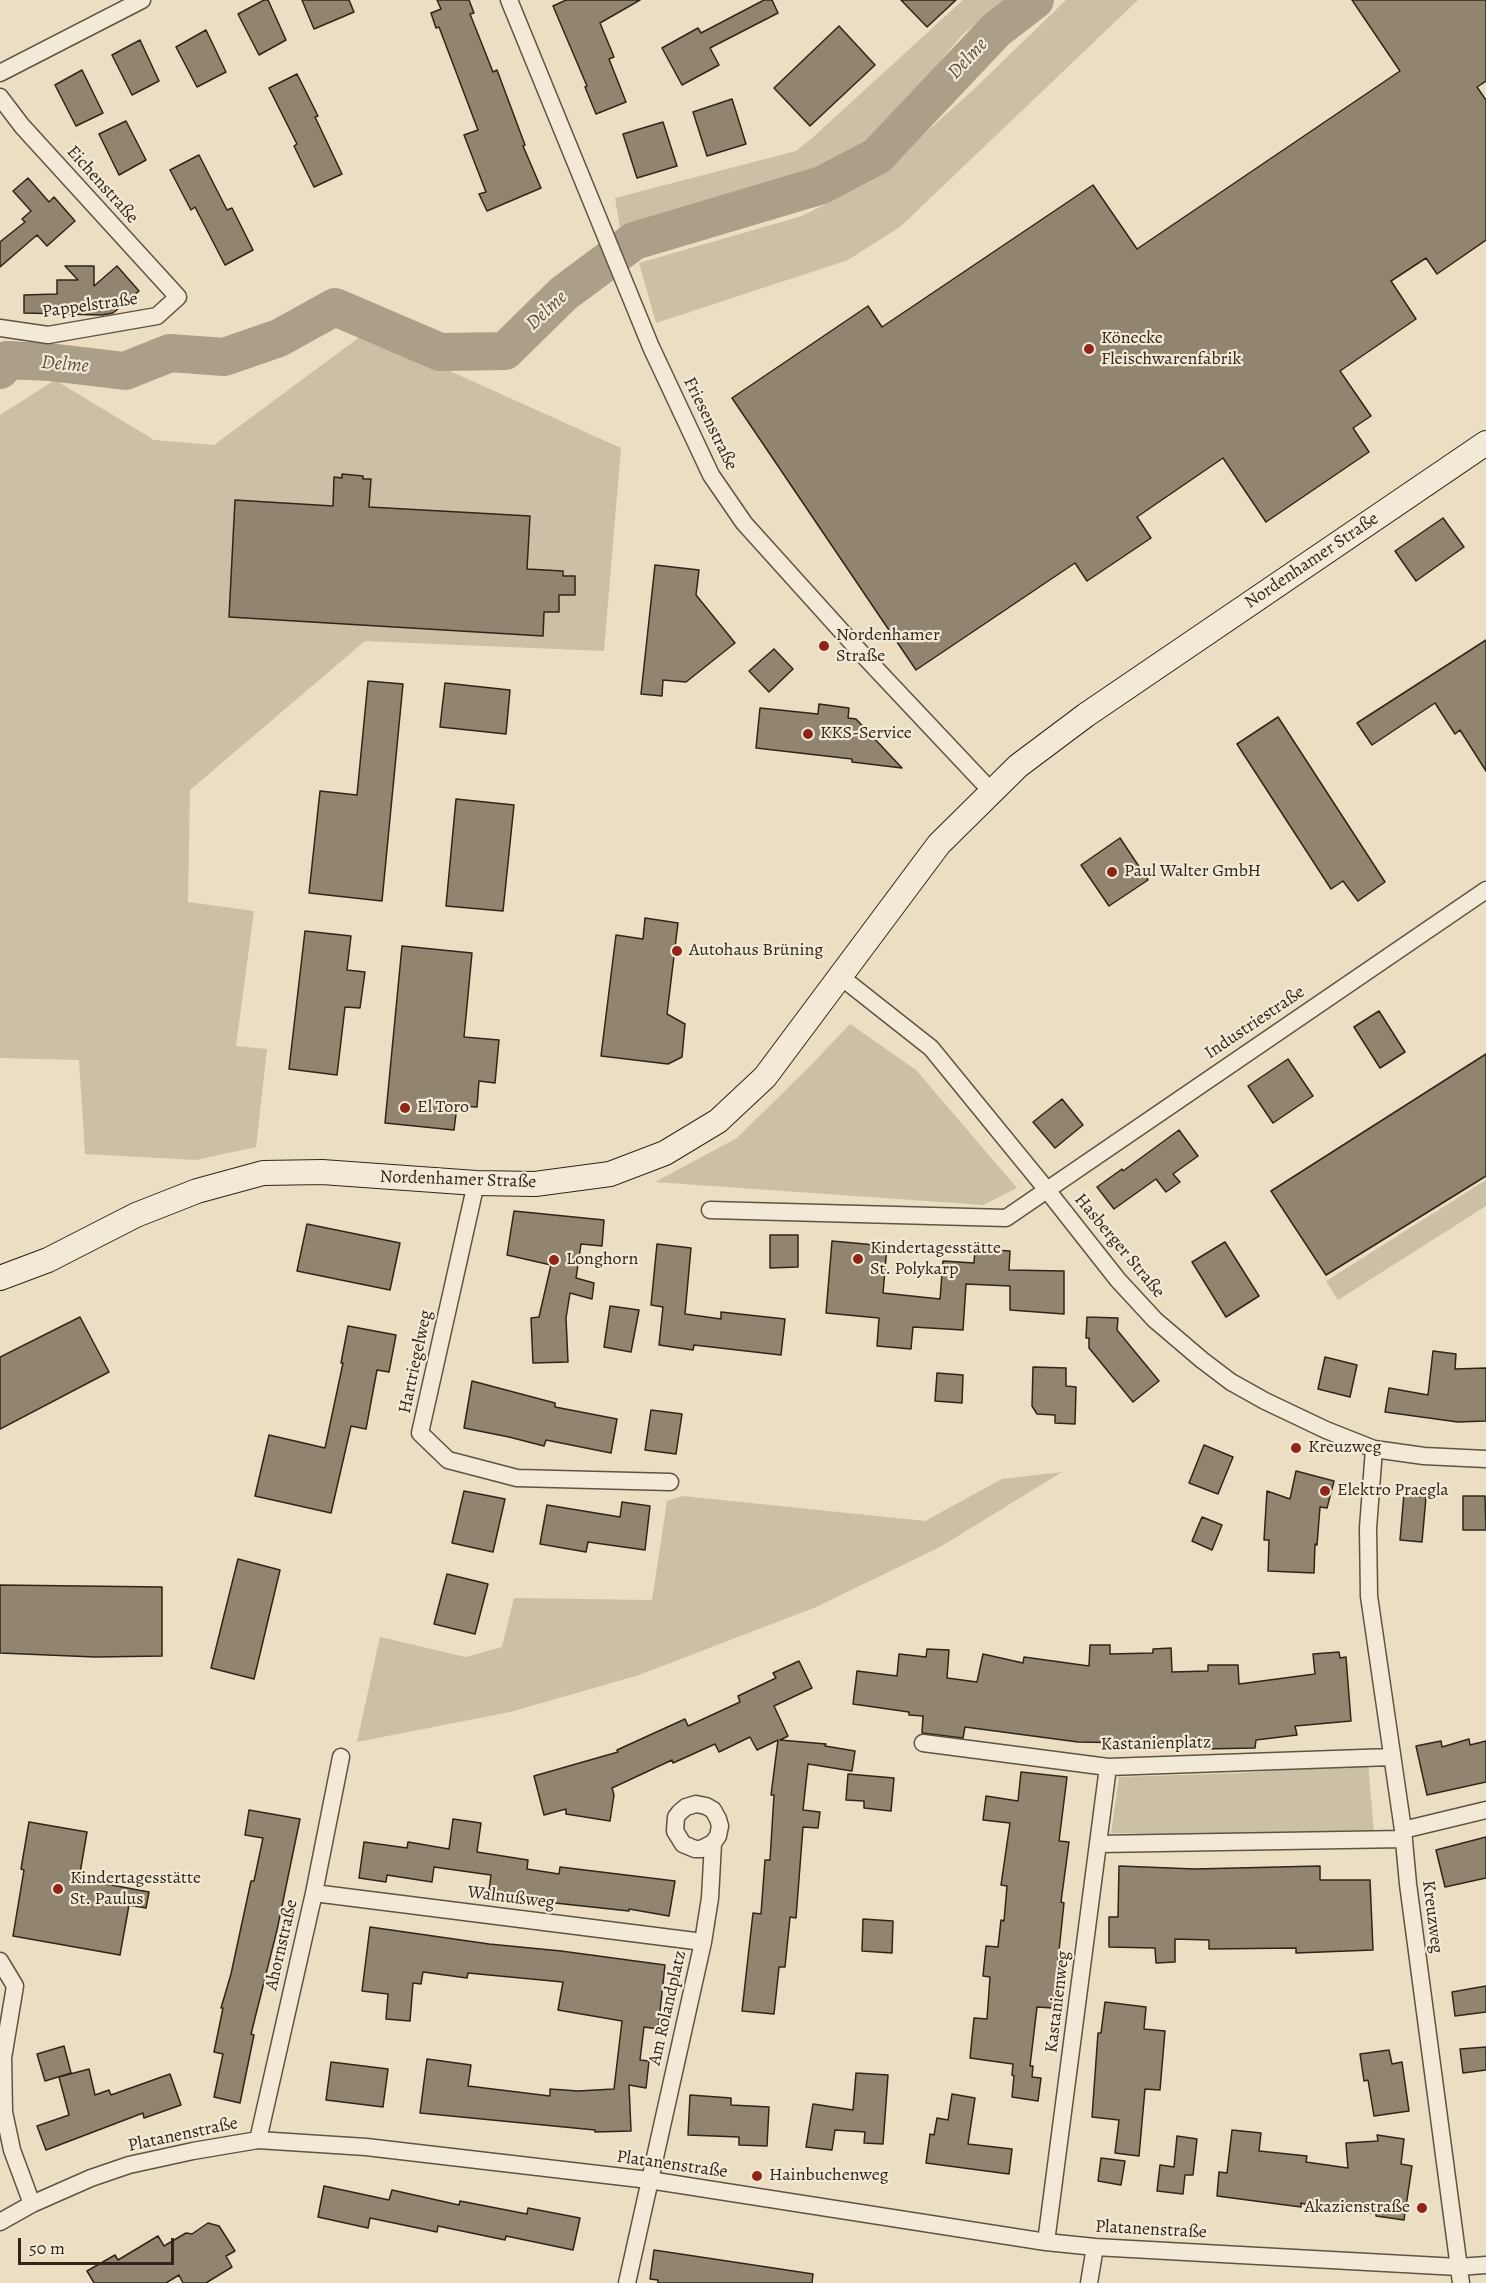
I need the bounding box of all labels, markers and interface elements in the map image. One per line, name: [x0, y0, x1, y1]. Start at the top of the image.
water label: Delme: [943, 33, 993, 85]
street label: Eichenstraße: [61, 142, 143, 228]
water label: Delme: [521, 286, 573, 336]
street label: Pappelstraße: [41, 289, 139, 323]
place label: Könecke Fleischwarenfabrik: [1101, 328, 1242, 370]
marker: Könecke Fleischwarenfabrik: [1082, 342, 1096, 356]
water label: Delme: [40, 351, 90, 379]
street label: Friesenstraße: [678, 374, 742, 474]
street label: Nordenhamer Straße: [1241, 508, 1383, 614]
place label: Nordenhamer Straße: [836, 625, 940, 668]
marker: Nordenhamer Straße: [817, 639, 831, 653]
place label: KKS-Service: [820, 723, 912, 745]
marker: KKS-Service: [801, 727, 815, 741]
place label: Paul Walter GmbH: [1124, 861, 1261, 883]
marker: Paul Walter GmbH: [1105, 865, 1119, 879]
place label: Autohaus Brüning: [689, 940, 823, 962]
marker: Autohaus Brüning: [670, 944, 684, 958]
street label: Industriestraße: [1201, 982, 1309, 1064]
place label: El Toro: [417, 1097, 469, 1119]
marker: El Toro: [398, 1101, 412, 1115]
street label: Nordenhamer Straße: [379, 1166, 537, 1194]
street label: Hasberger Straße: [1069, 1189, 1169, 1303]
place label: Kindertagesstätte St. Polykarp: [870, 1238, 1001, 1280]
place label: Longhorn: [566, 1249, 638, 1271]
marker: Kindertagesstätte St. Polykarp: [851, 1252, 865, 1266]
marker: Longhorn: [547, 1253, 561, 1267]
street label: Hartriegelweg: [395, 1308, 437, 1416]
place label: Kreuzweg: [1308, 1437, 1381, 1459]
marker: Kreuzweg: [1289, 1441, 1303, 1455]
place label: Elektro Praegla: [1337, 1480, 1449, 1502]
marker: Elektro Praegla: [1318, 1484, 1332, 1498]
street label: Kastanienplatz: [1101, 1732, 1211, 1756]
place label: Kindertagesstätte St. Paulus: [70, 1868, 201, 1910]
street label: Kreuzweg: [1417, 1879, 1447, 1955]
marker: Kindertagesstätte St. Paulus: [51, 1882, 65, 1896]
street label: Walnußweg: [466, 1882, 556, 1914]
street label: Ahornstraße: [261, 1898, 303, 1992]
street label: Am Rolandplatz: [644, 1949, 692, 2067]
street label: Kastanienweg: [1041, 1950, 1075, 2054]
street label: Platanenstraße: [126, 2113, 240, 2157]
street label: Platanenstraße: [615, 2147, 729, 2183]
place label: Hainbuchenweg: [769, 2165, 889, 2187]
marker: Hainbuchenweg: [750, 2169, 764, 2183]
place label: Akazienstraße: [1305, 2197, 1410, 2219]
marker: Akazienstraße: [1415, 2201, 1429, 2215]
street label: Platanenstraße: [1095, 2216, 1207, 2244]
scale bar: [21, 2226, 177, 2264]
text: 50 m: [29, 2236, 65, 2260]

